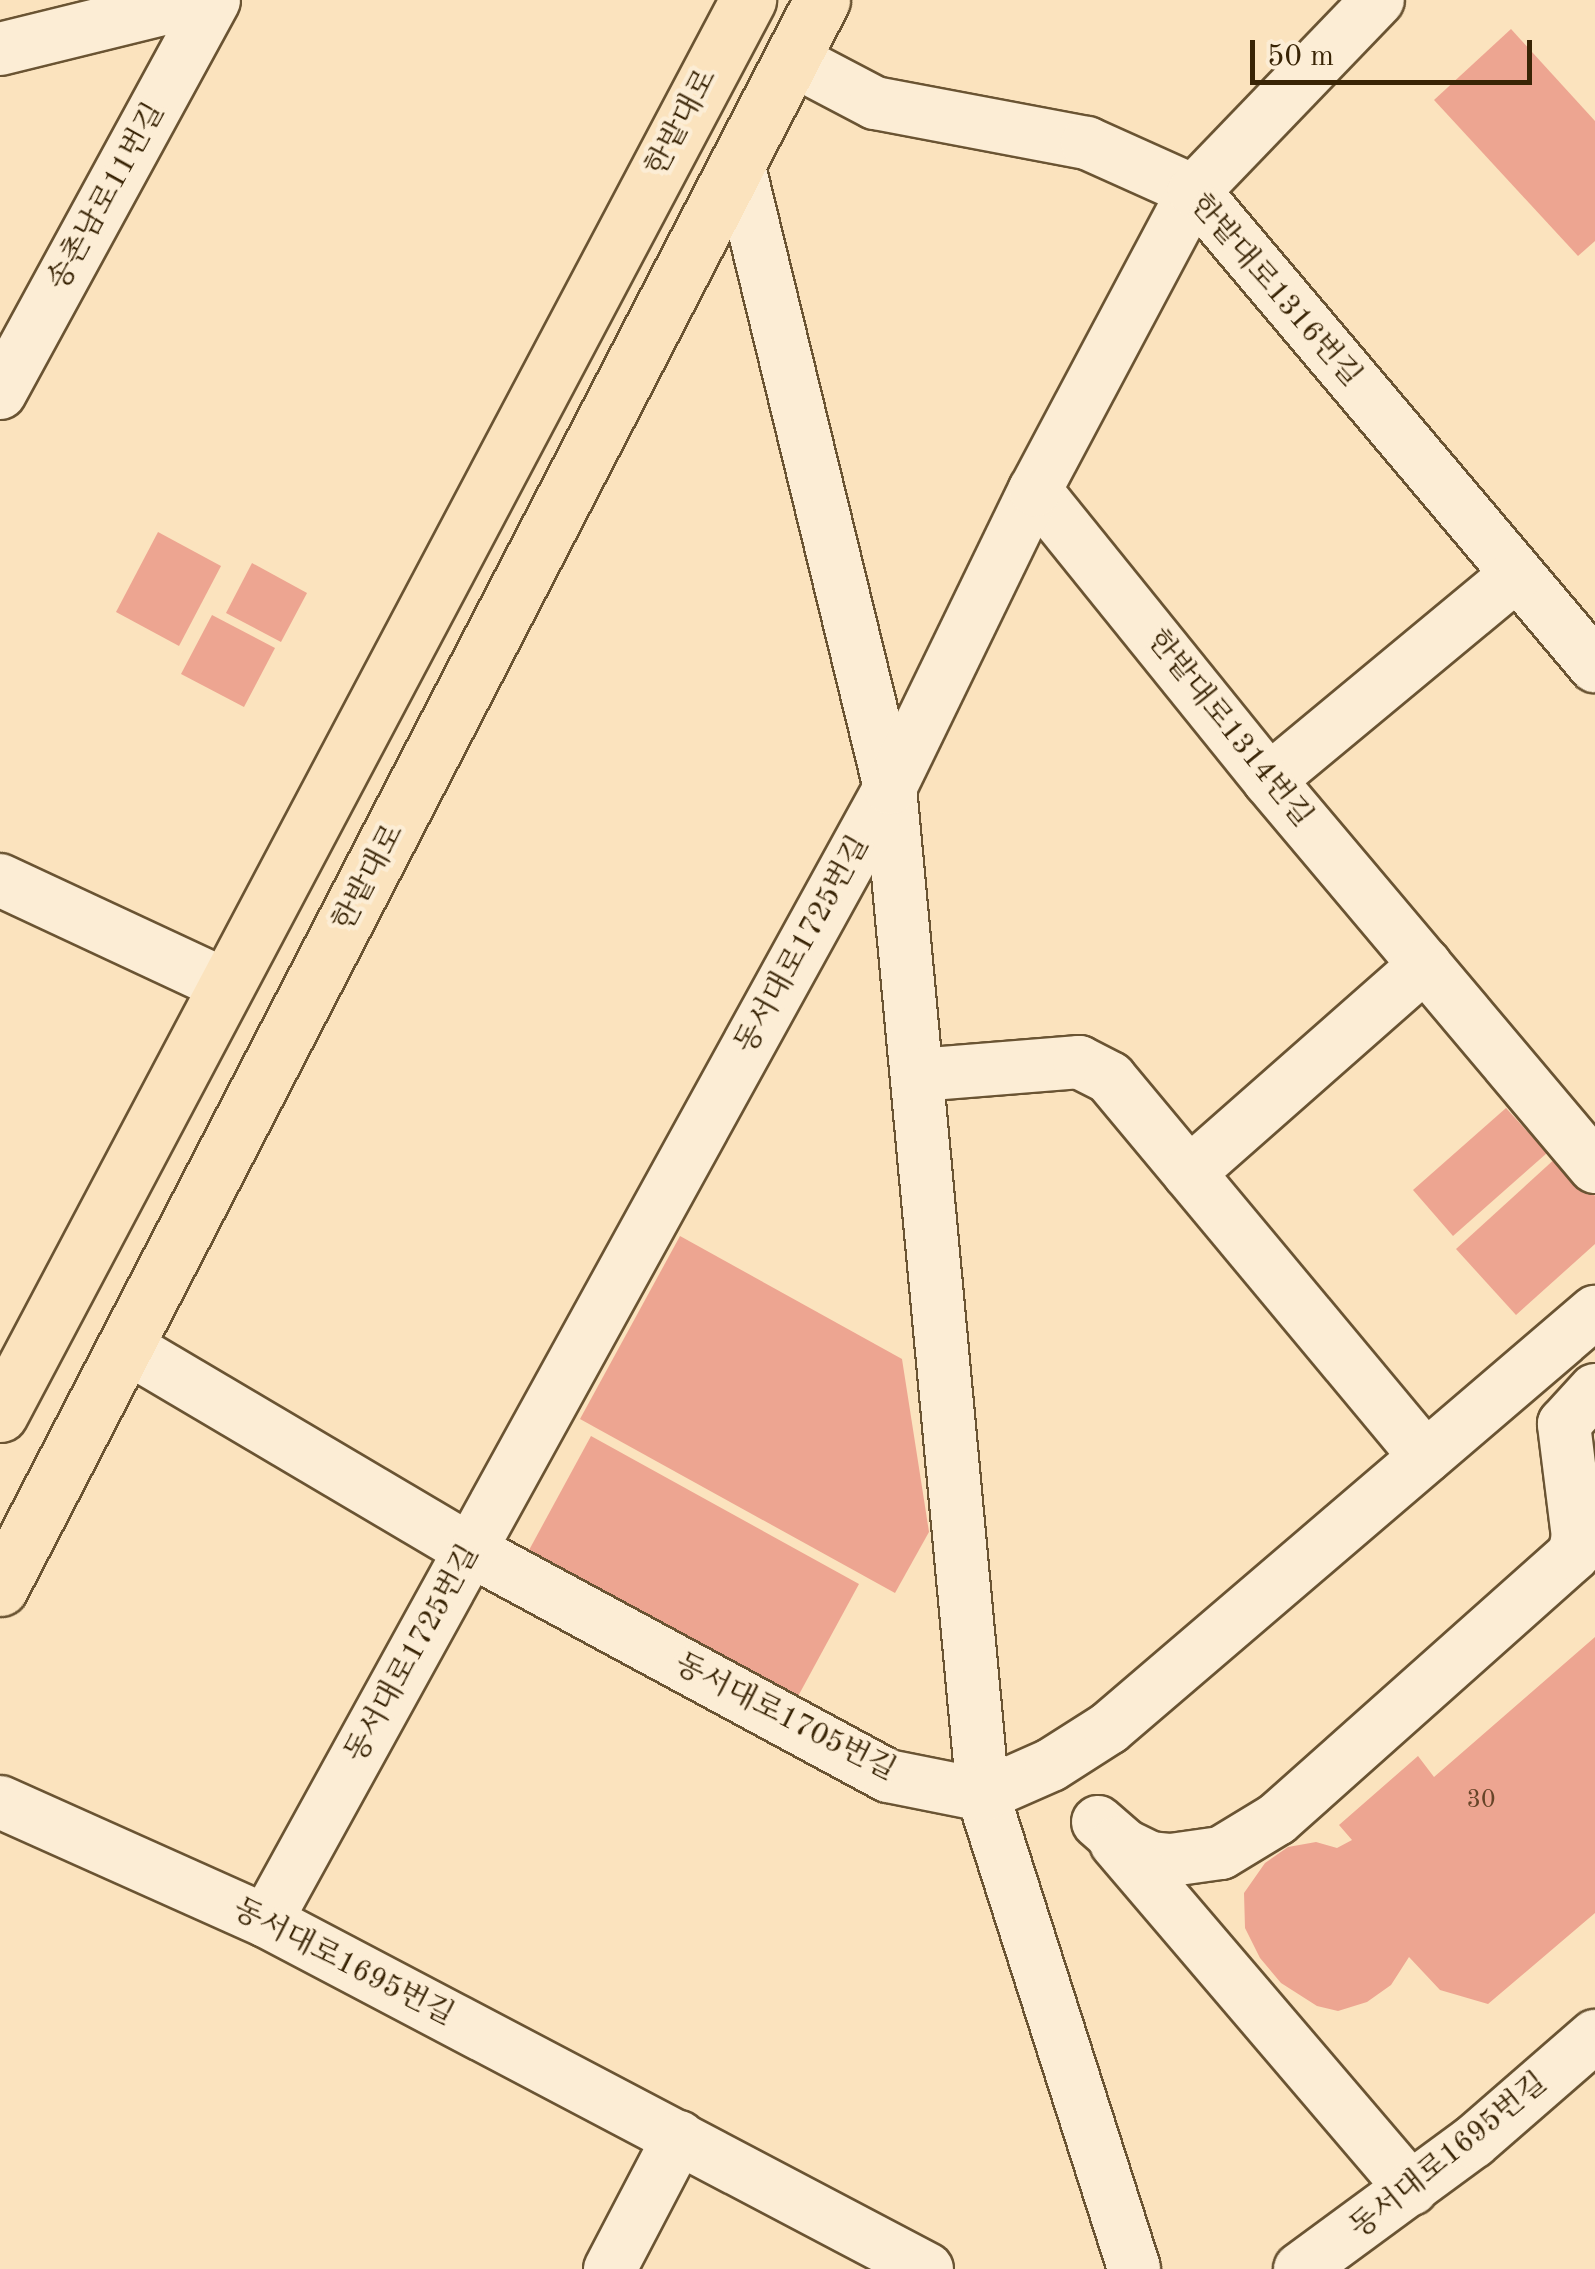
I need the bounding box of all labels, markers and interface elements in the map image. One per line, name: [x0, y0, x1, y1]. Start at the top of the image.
scale bar: [1255, 20, 1538, 82]
text: 50 m: [1267, 42, 1334, 72]
street label: 한밭대로: [639, 63, 725, 183]
street label: 송촌남로11번길: [41, 97, 173, 297]
street label: 한밭대로1316번길: [1182, 187, 1368, 395]
street label: 한밭대로1314번길: [1138, 623, 1320, 835]
street label: 한밭대로: [326, 818, 412, 938]
street label: 동서대로1725번길: [728, 830, 878, 1060]
street label: 동서대로1725번길: [338, 1539, 488, 1769]
street label: 동서대로1705번길: [668, 1647, 902, 1789]
house number: 30: [1467, 1786, 1495, 1816]
street label: 동서대로1695번길: [226, 1892, 460, 2034]
street label: 동서대로1695번길: [1343, 2065, 1555, 2247]

